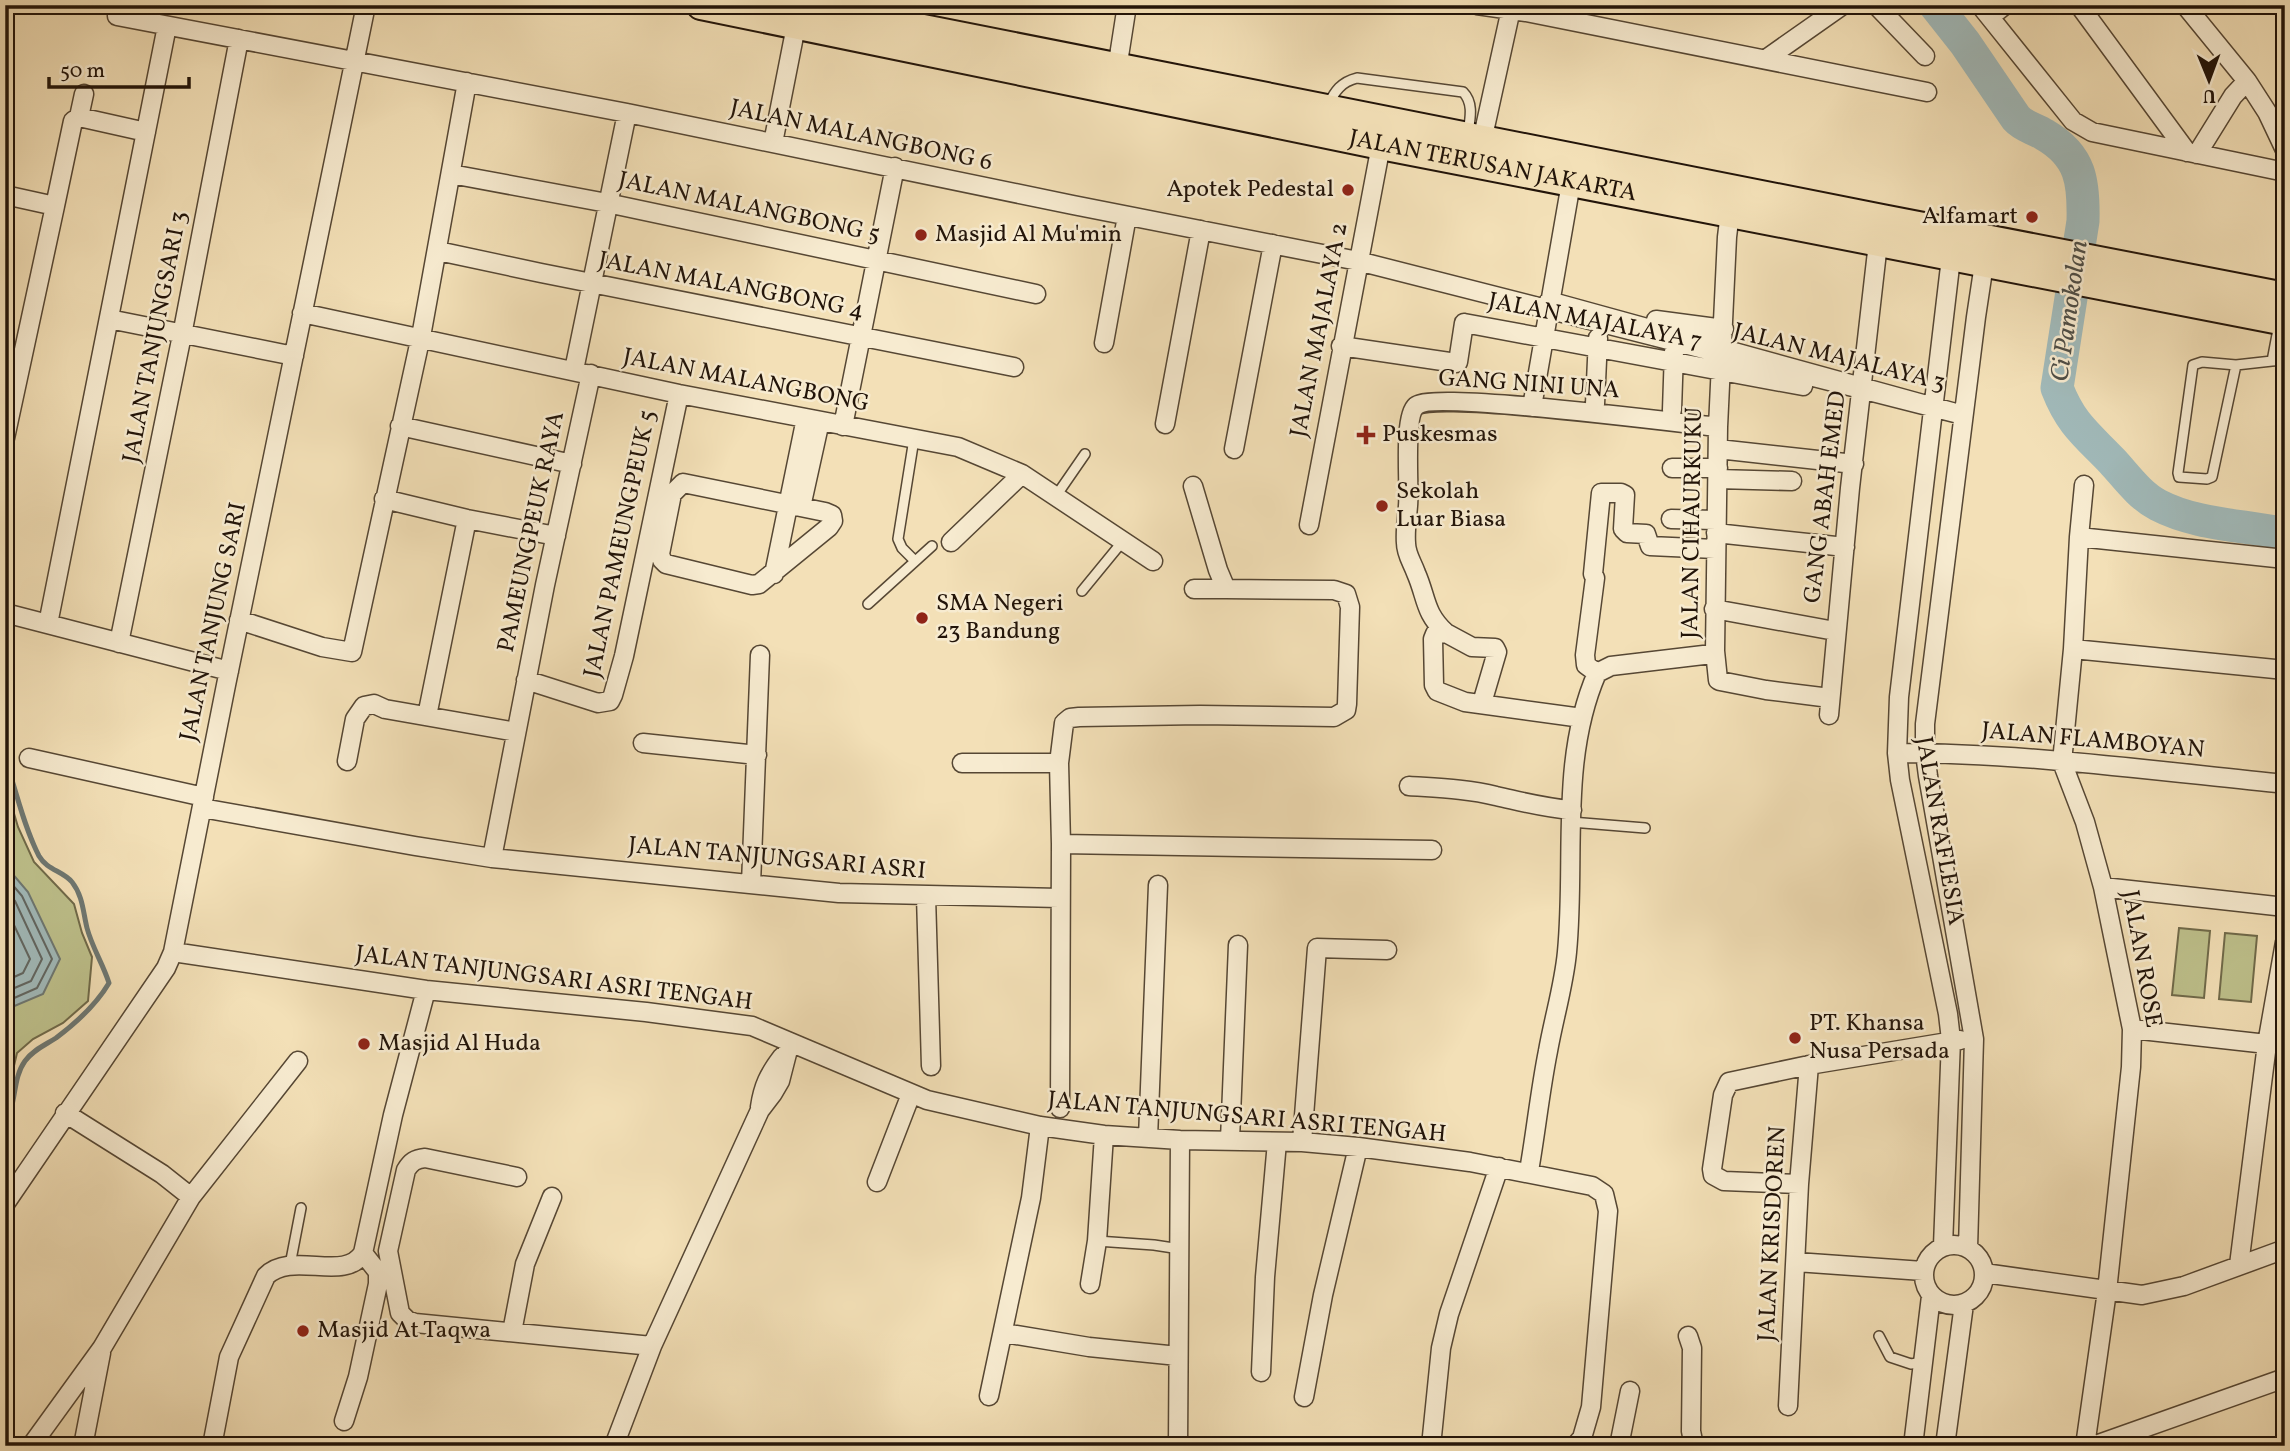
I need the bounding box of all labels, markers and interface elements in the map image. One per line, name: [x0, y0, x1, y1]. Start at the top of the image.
scale bar: [49, 46, 189, 90]
north arrow: [2174, 46, 2244, 116]
text: 50 m: [60, 57, 105, 86]
text: U: [2203, 82, 2216, 108]
street label: JALAN MALANGBONG 6: [727, 92, 995, 180]
street label: JALAN TERUSAN JAKARTA: [1346, 122, 1639, 211]
street label: JALAN MALANGBONG 5: [615, 164, 883, 252]
place label: Apotek Pedestal: [1167, 173, 1334, 207]
marker: Apotek Pedestal: [1340, 182, 1356, 198]
place label: Alfamart: [1922, 200, 2018, 234]
street label: JALAN TANJUNGSARI 3: [115, 208, 197, 466]
marker: Alfamart: [2024, 209, 2040, 225]
place label: Masjid Al Mu'min: [935, 218, 1122, 252]
street label: JALAN MAJALAYA 2: [1282, 220, 1358, 440]
marker: Masjid Al Mu'min: [913, 227, 929, 243]
water label: Ci Pamokolan: [2042, 238, 2098, 384]
street label: JALAN MALANGBONG 4: [595, 244, 867, 328]
street label: JALAN MAJALAYA 7: [1485, 285, 1705, 359]
street label: JALAN MAJALAYA 3: [1729, 315, 1949, 401]
street label: JALAN MALANGBONG: [620, 340, 872, 422]
street label: GANG NINI UNA: [1437, 362, 1621, 408]
street label: GANG ABAH EMED: [1796, 389, 1856, 605]
street label: JALAN PAMEUNGPEUK 5: [576, 407, 666, 681]
street label: JALAN CIHAURKUKU: [1674, 407, 1712, 639]
street label: PAMEUNGPEUK RAYA: [490, 408, 574, 656]
place label: Puskesmas: [1382, 418, 1498, 452]
marker: Puskesmas: [1356, 425, 1376, 445]
place label: Sekolah Luar Biasa: [1396, 475, 1506, 537]
marker: Sekolah Luar Biasa: [1374, 498, 1390, 514]
street label: JALAN TANJUNG SARI: [172, 499, 256, 745]
place label: SMA Negeri 23 Bandung: [936, 587, 1063, 649]
marker: SMA Negeri 23 Bandung: [914, 610, 930, 626]
street label: JALAN FLAMBOYAN: [1980, 714, 2206, 768]
street label: JALAN RAFLESIA: [1906, 734, 1972, 928]
street label: JALAN TANJUNGSARI ASRI: [627, 829, 927, 889]
street label: JALAN ROSE: [2112, 887, 2170, 1031]
street label: JALAN TANJUNGSARI ASRI TENGAH: [353, 938, 755, 1020]
place label: PT. Khansa Nusa Persada: [1809, 1007, 1950, 1069]
place label: Masjid Al Huda: [378, 1027, 541, 1061]
marker: PT. Khansa Nusa Persada: [1787, 1030, 1803, 1046]
marker: Masjid Al Huda: [356, 1036, 372, 1052]
street label: JALAN TANJUNGSARI ASRI TENGAH: [1046, 1084, 1448, 1152]
street label: JALAN KRISDOREN: [1750, 1125, 1796, 1343]
place label: Masjid At Taqwa: [317, 1314, 491, 1348]
marker: Masjid At Taqwa: [295, 1323, 311, 1339]

